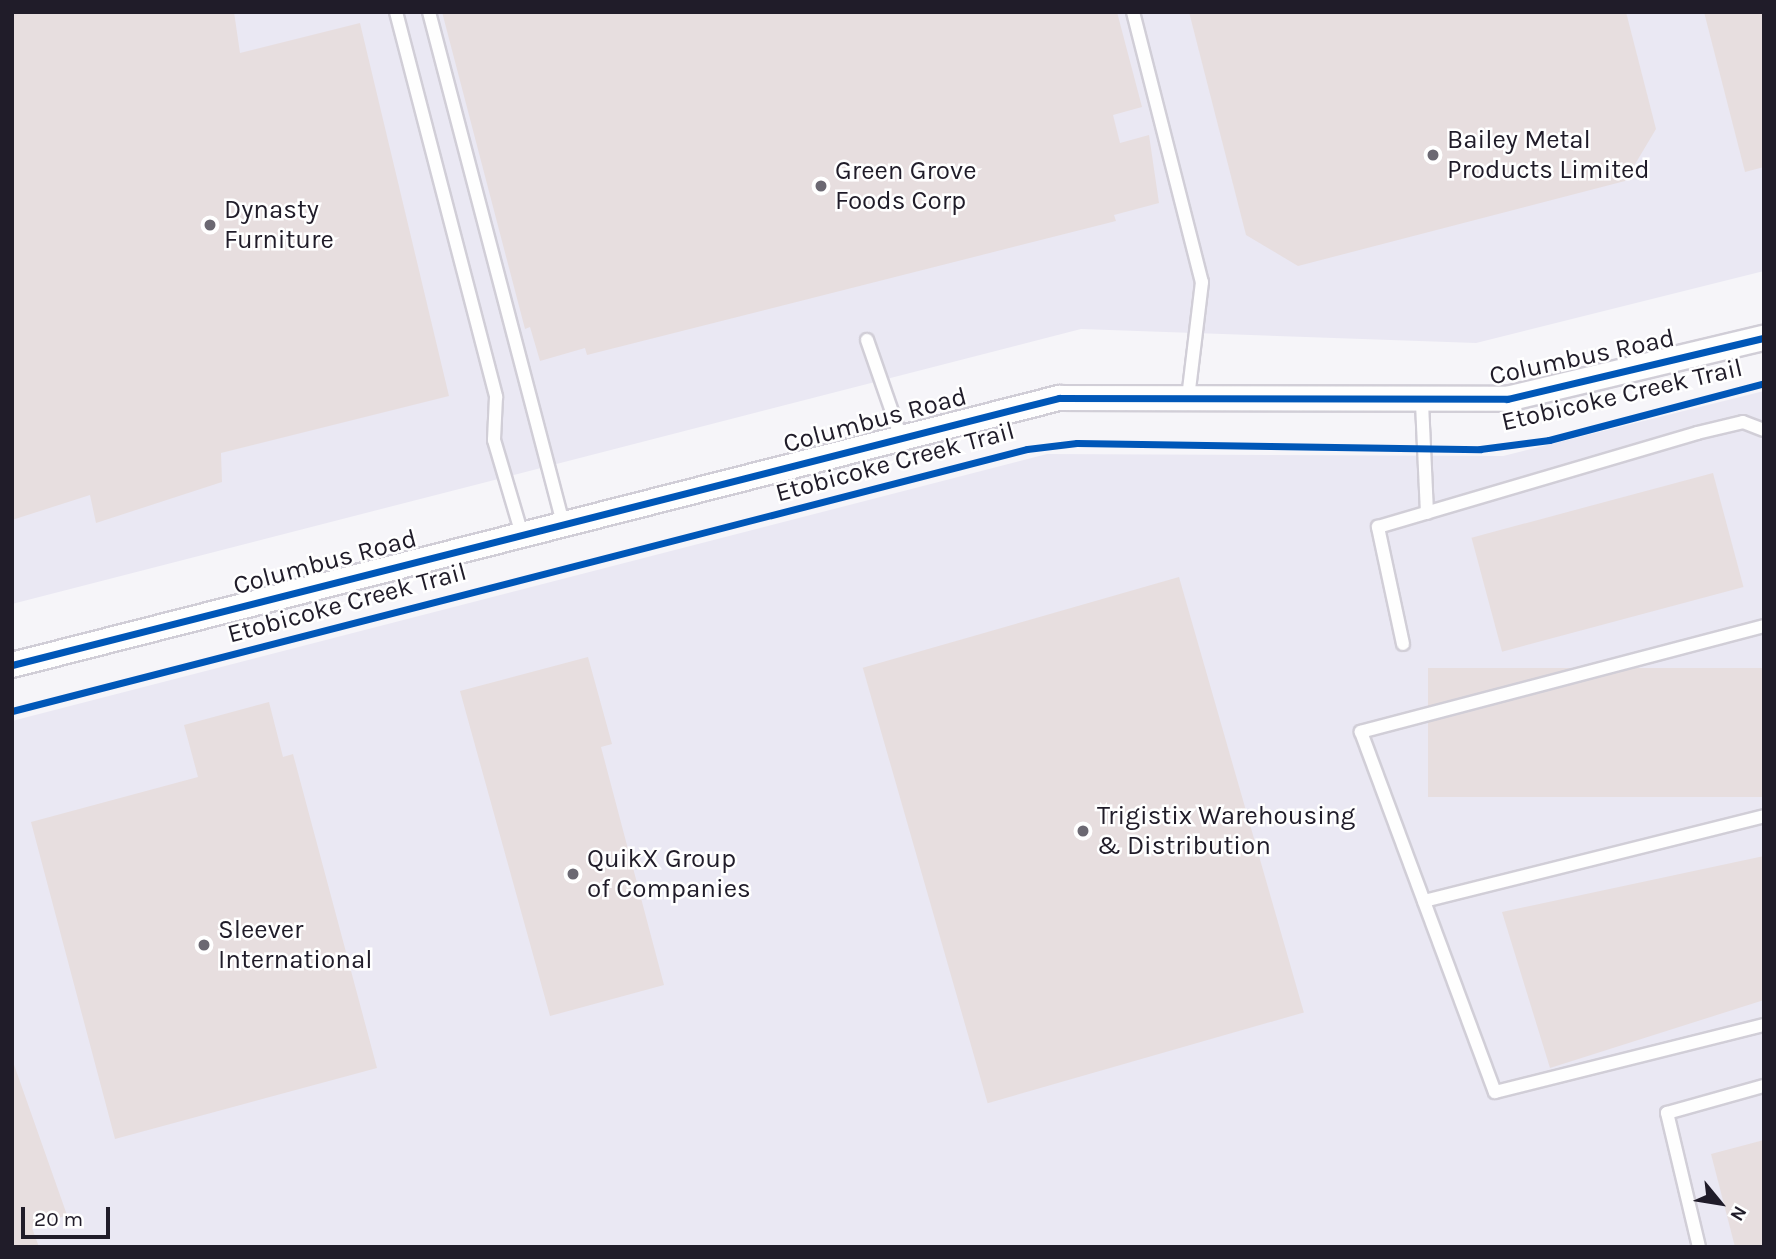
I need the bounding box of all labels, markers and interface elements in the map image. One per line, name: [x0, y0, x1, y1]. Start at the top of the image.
place label: Bailey Metal Products Limited: [1447, 124, 1650, 186]
marker: Bailey Metal Products Limited: [1425, 147, 1441, 163]
place label: Green Grove Foods Corp: [835, 155, 976, 216]
marker: Green Grove Foods Corp: [813, 178, 829, 194]
place label: Dynasty Furniture: [224, 194, 334, 256]
marker: Dynasty Furniture: [202, 217, 218, 233]
street label: Columbus Road: [1487, 322, 1677, 392]
street label: Etobicoke Creek Trail: [1499, 352, 1745, 438]
street label: Columbus Road: [780, 381, 970, 459]
street label: Etobicoke Creek Trail: [772, 415, 1018, 509]
street label: Columbus Road: [230, 523, 420, 601]
street label: Etobicoke Creek Trail: [224, 556, 470, 650]
place label: Trigistix Warehousing & Distribution: [1097, 800, 1355, 862]
marker: Trigistix Warehousing & Distribution: [1075, 823, 1091, 839]
place label: QuikX Group of Companies: [587, 843, 751, 904]
marker: QuikX Group of Companies: [565, 866, 581, 882]
place label: Sleever International: [218, 914, 373, 976]
marker: Sleever International: [196, 937, 212, 953]
north arrow: [1685, 1168, 1755, 1238]
scale bar: [24, 1192, 114, 1236]
text: N: [1725, 1202, 1751, 1225]
text: 20 m: [34, 1207, 83, 1231]

